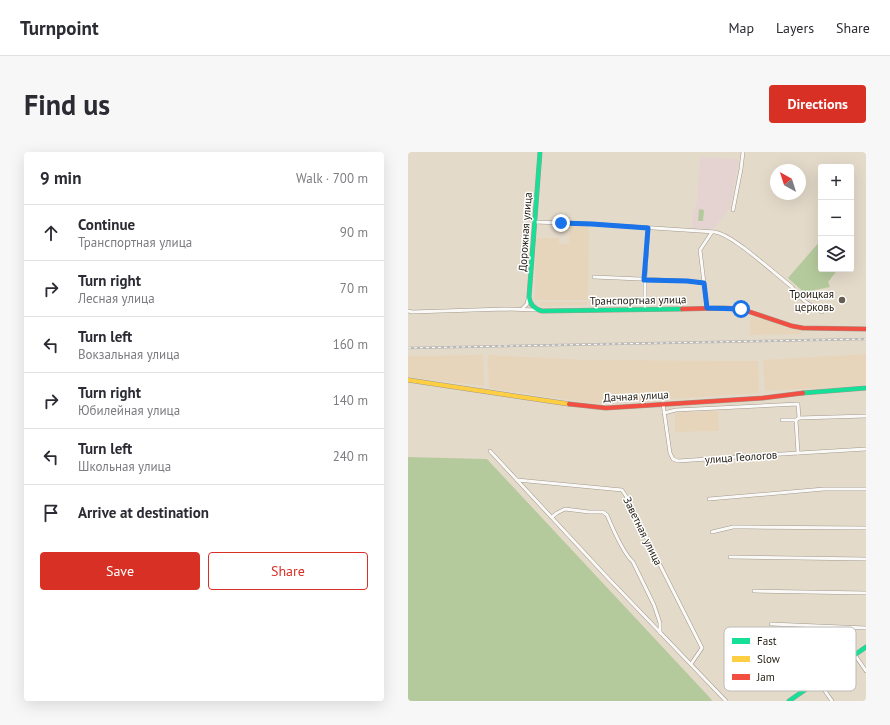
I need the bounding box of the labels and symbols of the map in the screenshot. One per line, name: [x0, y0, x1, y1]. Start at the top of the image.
north arrow: [770, 164, 806, 200]
street label: Дорожная улица: [515, 192, 535, 272]
route end: [552, 214, 570, 232]
place label: Троицкая церковь: [789, 287, 834, 314]
street label: Транспортная улица: [590, 292, 686, 308]
marker: Троицкая церковь: [837, 295, 847, 305]
route start: [732, 300, 750, 318]
street label: Дачная улица: [603, 387, 669, 405]
street label: улица Геологов: [704, 447, 778, 467]
street label: Заветная улица: [620, 494, 666, 568]
legend: [724, 627, 856, 691]
text: Fast: [757, 634, 777, 648]
text: Slow: [757, 652, 780, 666]
text: Jam: [756, 670, 775, 684]

